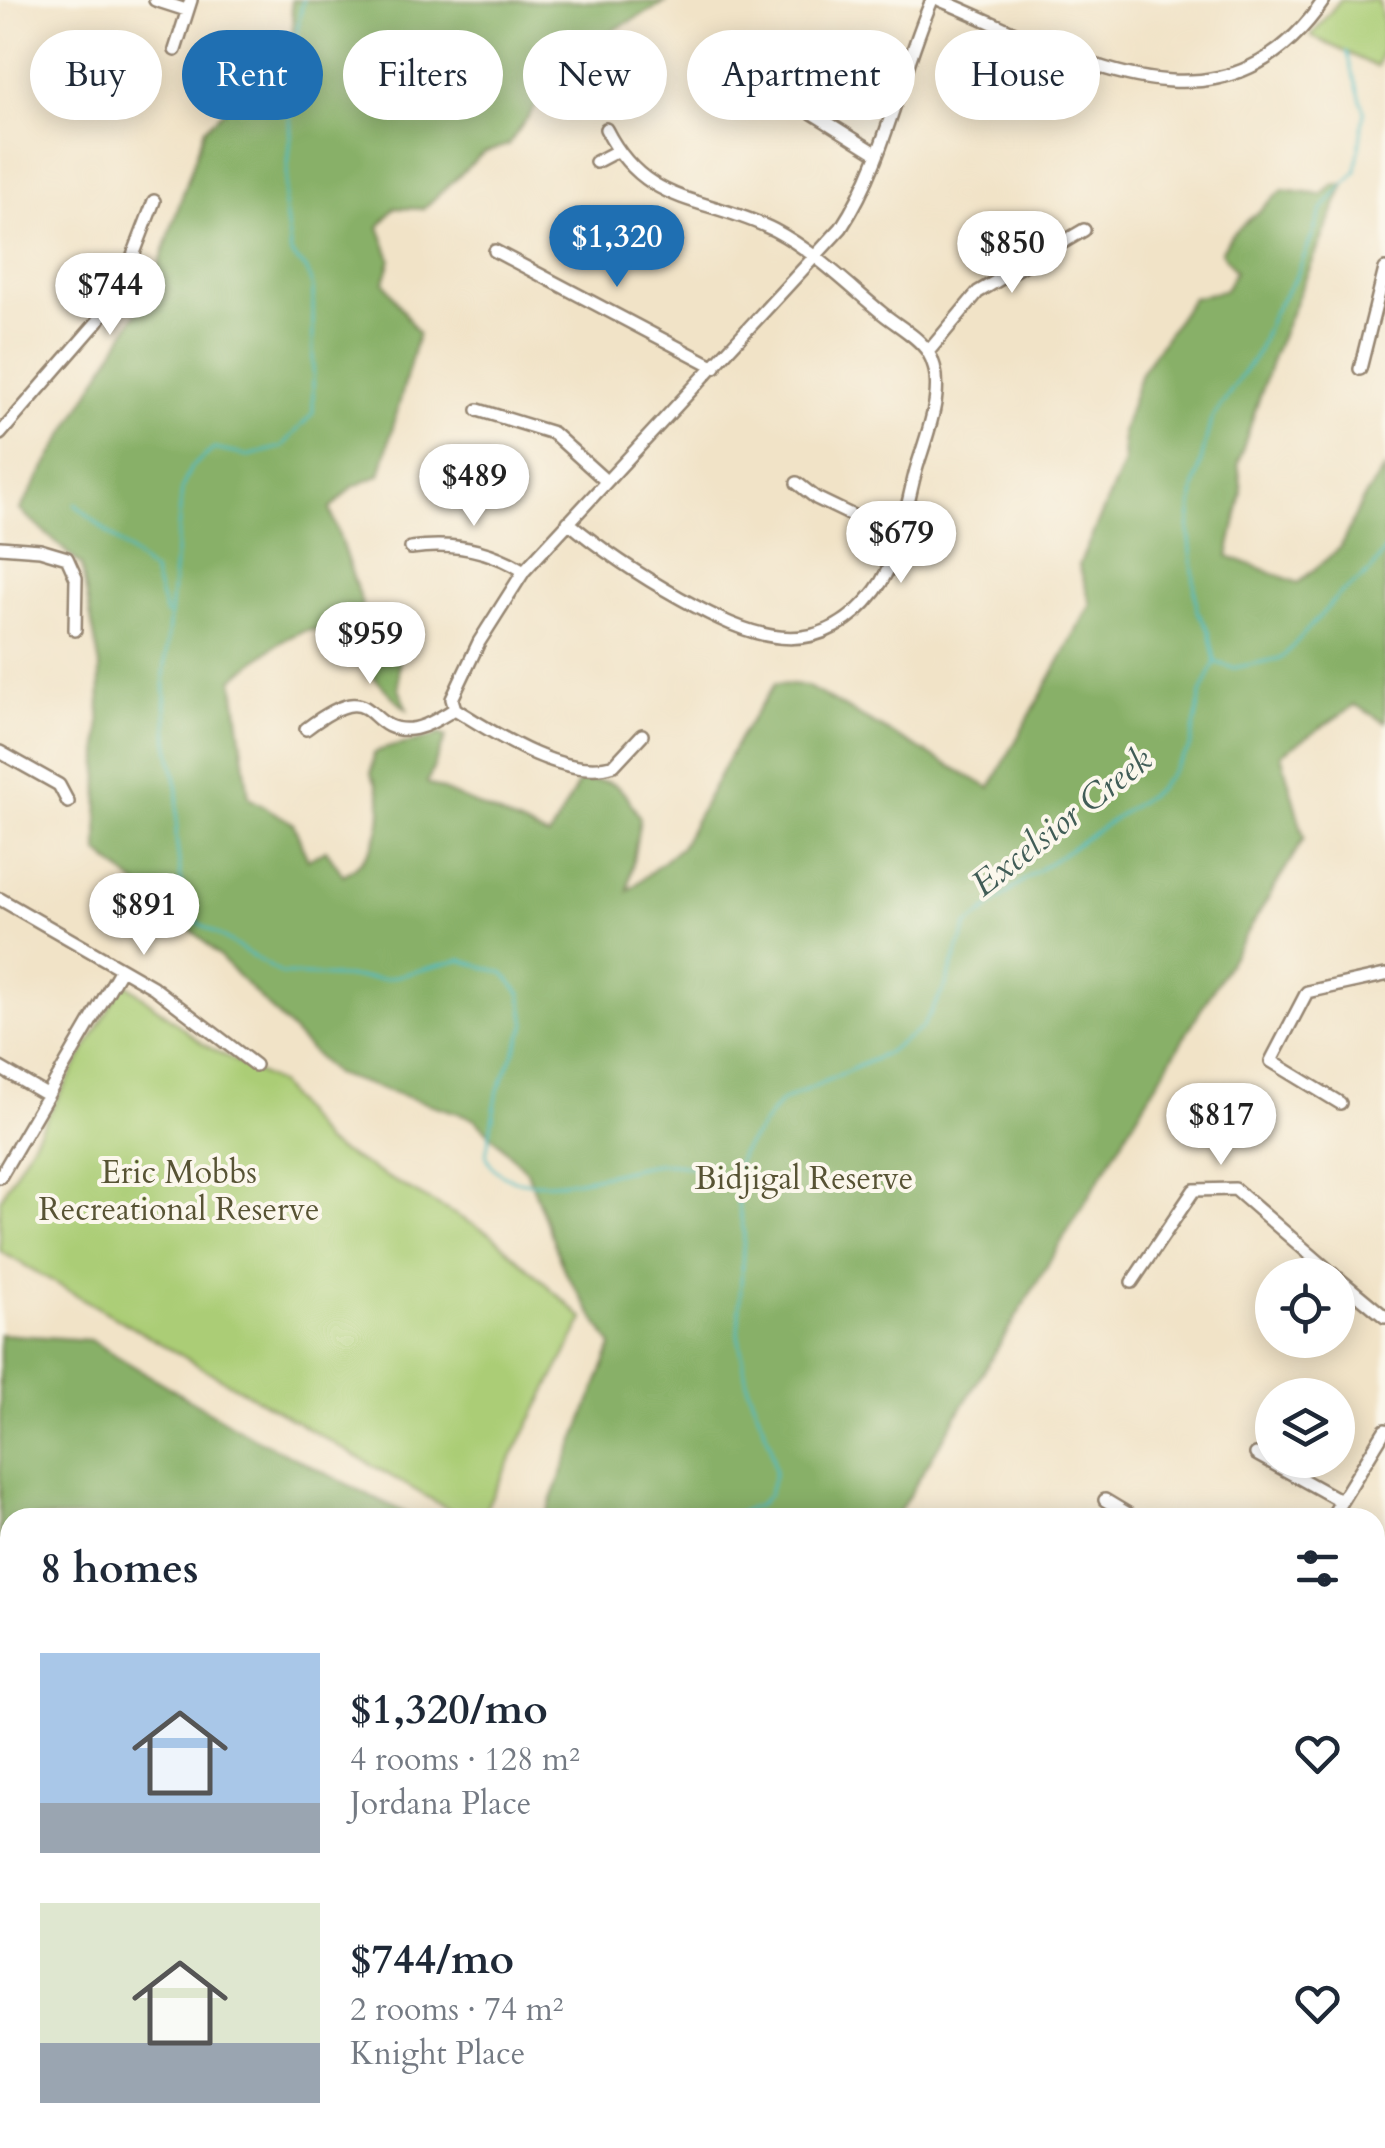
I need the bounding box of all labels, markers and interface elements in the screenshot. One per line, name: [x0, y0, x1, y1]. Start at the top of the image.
chip: Buy: [30, 30, 162, 120]
chip: Rent: [182, 30, 323, 120]
chip: Filters: [343, 30, 503, 120]
chip: New: [523, 30, 667, 120]
chip: Apartment: [687, 30, 915, 120]
chip: House: [935, 30, 1100, 120]
pin: $1,320: [536, 205, 698, 290]
pin: $850: [953, 211, 1071, 296]
text: $1,320: [571, 215, 663, 259]
text: $850: [979, 221, 1045, 265]
pin: $744: [51, 253, 169, 338]
text: $744: [77, 263, 143, 307]
pin: $489: [415, 444, 533, 529]
text: $489: [441, 454, 507, 498]
pin: $679: [842, 501, 960, 586]
text: $679: [868, 511, 934, 555]
pin: $959: [311, 602, 429, 687]
text: $959: [337, 612, 403, 656]
water label: Excelsior Creek: [962, 736, 1163, 908]
pin: $891: [85, 873, 203, 958]
text: $891: [111, 883, 177, 927]
pin: $817: [1162, 1083, 1280, 1168]
text: $817: [1188, 1093, 1254, 1137]
park label: Eric Mobbs Recreational Reserve: [39, 1151, 319, 1232]
park label: Bidjigal Reserve: [695, 1157, 913, 1201]
map controls: [1255, 1258, 1355, 1478]
button: locate: [1255, 1258, 1355, 1358]
button: layers: [1255, 1378, 1355, 1478]
text: 8 homes: [40, 1540, 198, 1597]
icon: filters: [1290, 1541, 1345, 1596]
text: $1,320/mo: [350, 1681, 548, 1738]
icon: home: [120, 1693, 240, 1813]
icon: heart: [1290, 1726, 1345, 1781]
text: 4 rooms · 128 m²: [350, 1738, 580, 1782]
text: Jordana Place: [350, 1782, 531, 1826]
text: $744/mo: [350, 1931, 514, 1988]
icon: home: [120, 1943, 240, 2063]
icon: heart: [1290, 1976, 1345, 2031]
text: 2 rooms · 74 m²: [350, 1988, 563, 2032]
text: Knight Place: [350, 2032, 525, 2076]

